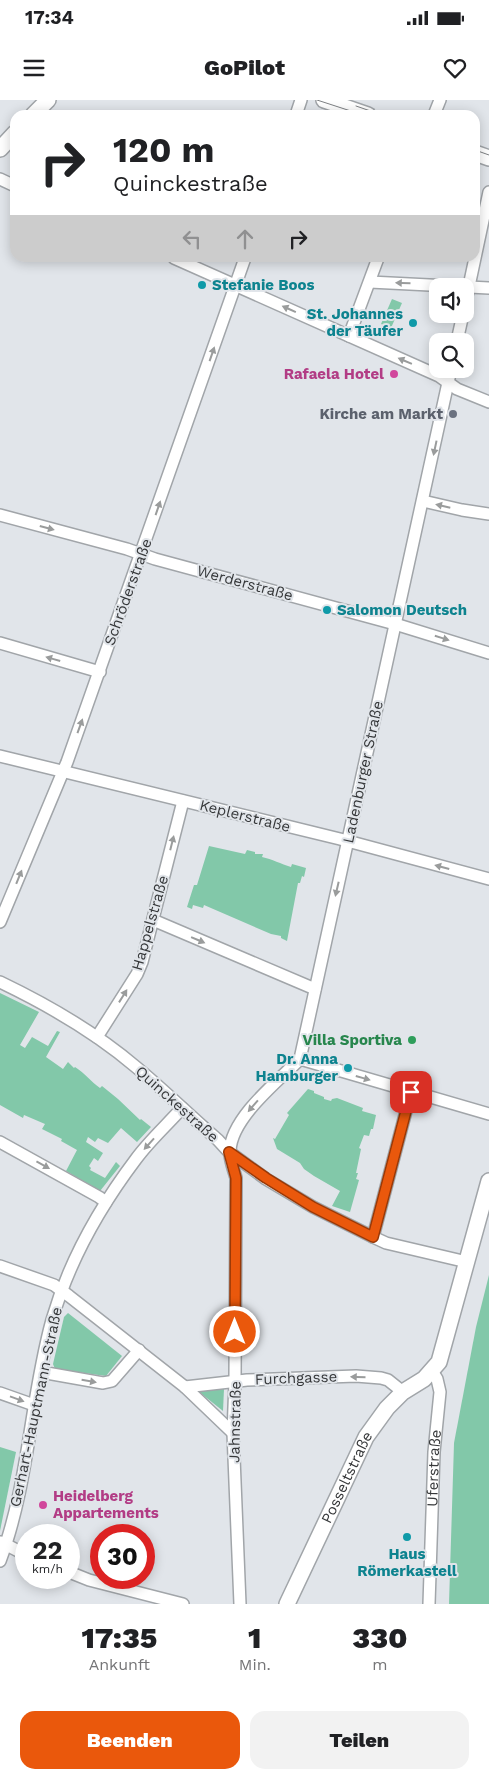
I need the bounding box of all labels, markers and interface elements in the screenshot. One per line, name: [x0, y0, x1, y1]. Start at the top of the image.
text: 17:34: [25, 6, 74, 29]
icon: menu: [20, 54, 48, 82]
icon: heart: [441, 54, 469, 82]
text: GoPilot: [204, 55, 285, 80]
text: 120 m: [113, 129, 214, 171]
icon: right: [30, 130, 95, 195]
text: Quinckestraße: [113, 171, 268, 196]
icon: left: [178, 225, 206, 253]
icon: ahead: [231, 225, 259, 253]
icon: right: [284, 225, 312, 253]
place label: Stefanie Boos: [212, 276, 314, 294]
map controls: [429, 278, 474, 378]
button: sound: [429, 278, 474, 323]
marker: Stefanie Boos: [196, 279, 208, 291]
one-way arrow: [395, 279, 411, 287]
one-way arrow: [282, 305, 296, 313]
place label: St. Johannes der Täufer: [307, 305, 404, 340]
marker: St. Johannes der Täufer: [407, 317, 419, 329]
button: search: [429, 333, 474, 378]
one-way arrow: [209, 347, 216, 362]
one-way arrow: [398, 357, 412, 365]
place label: Rafaela Hotel: [284, 365, 384, 383]
marker: Rafaela Hotel: [388, 368, 400, 380]
place label: Kirche am Markt: [319, 405, 443, 423]
marker: Kirche am Markt: [447, 408, 459, 420]
one-way arrow: [430, 441, 438, 457]
one-way arrow: [155, 500, 162, 515]
one-way arrow: [435, 502, 450, 510]
one-way arrow: [40, 524, 55, 532]
street label: Schröderstraße: [100, 536, 156, 648]
street label: Werderstraße: [195, 562, 295, 604]
place label: Salomon Deutsch: [337, 601, 467, 619]
marker: Salomon Deutsch: [321, 604, 333, 616]
one-way arrow: [434, 635, 449, 643]
one-way arrow: [45, 654, 60, 662]
street label: Ladenburger Straße: [339, 699, 387, 845]
one-way arrow: [76, 718, 84, 733]
street label: Keplerstraße: [198, 796, 292, 836]
one-way arrow: [169, 835, 177, 850]
one-way arrow: [434, 862, 449, 870]
one-way arrow: [15, 870, 23, 884]
street label: Happelstraße: [128, 873, 172, 973]
one-way arrow: [333, 882, 341, 897]
one-way arrow: [191, 936, 205, 944]
one-way arrow: [118, 990, 127, 1003]
place label: Villa Sportiva: [302, 1031, 402, 1049]
marker: Villa Sportiva: [406, 1034, 418, 1046]
place label: Dr. Anna Hamburger: [256, 1050, 339, 1085]
street label: Quinckestraße: [132, 1062, 222, 1146]
marker: Dr. Anna Hamburger: [342, 1062, 354, 1074]
pin: [390, 1071, 432, 1113]
one-way arrow: [356, 1075, 371, 1083]
icon: arrive: [397, 1078, 425, 1106]
one-way arrow: [248, 1100, 259, 1112]
one-way arrow: [143, 1138, 155, 1150]
one-way arrow: [36, 1161, 49, 1170]
street label: Gerhart-Hauptmann-Straße: [6, 1305, 66, 1509]
position arrow: [208, 1305, 260, 1357]
street label: Furchgasse: [255, 1368, 337, 1388]
one-way arrow: [350, 1373, 366, 1381]
one-way arrow: [82, 1377, 98, 1385]
street label: Jahnstraße: [225, 1381, 245, 1463]
one-way arrow: [10, 1395, 25, 1403]
street label: Posseltstraße: [317, 1428, 376, 1526]
street label: Uferstraße: [423, 1429, 445, 1507]
place label: Heidelberg Appartements: [53, 1487, 159, 1522]
marker: Heidelberg Appartements: [37, 1499, 49, 1511]
speed limit sign: 30: [90, 1524, 155, 1589]
marker: Haus Römerkastell: [401, 1531, 413, 1543]
text: 22: [33, 1536, 62, 1565]
place label: Haus Römerkastell: [357, 1545, 457, 1580]
text: km/h: [32, 1562, 63, 1576]
text: 17:35: [81, 1620, 157, 1655]
text: 1: [248, 1620, 261, 1655]
text: 330: [352, 1620, 408, 1655]
text: Ankunft: [89, 1655, 150, 1674]
text: Min.: [239, 1655, 271, 1674]
text: m: [372, 1655, 388, 1674]
button: Beenden: [20, 1711, 240, 1769]
button: Teilen: [250, 1711, 469, 1769]

